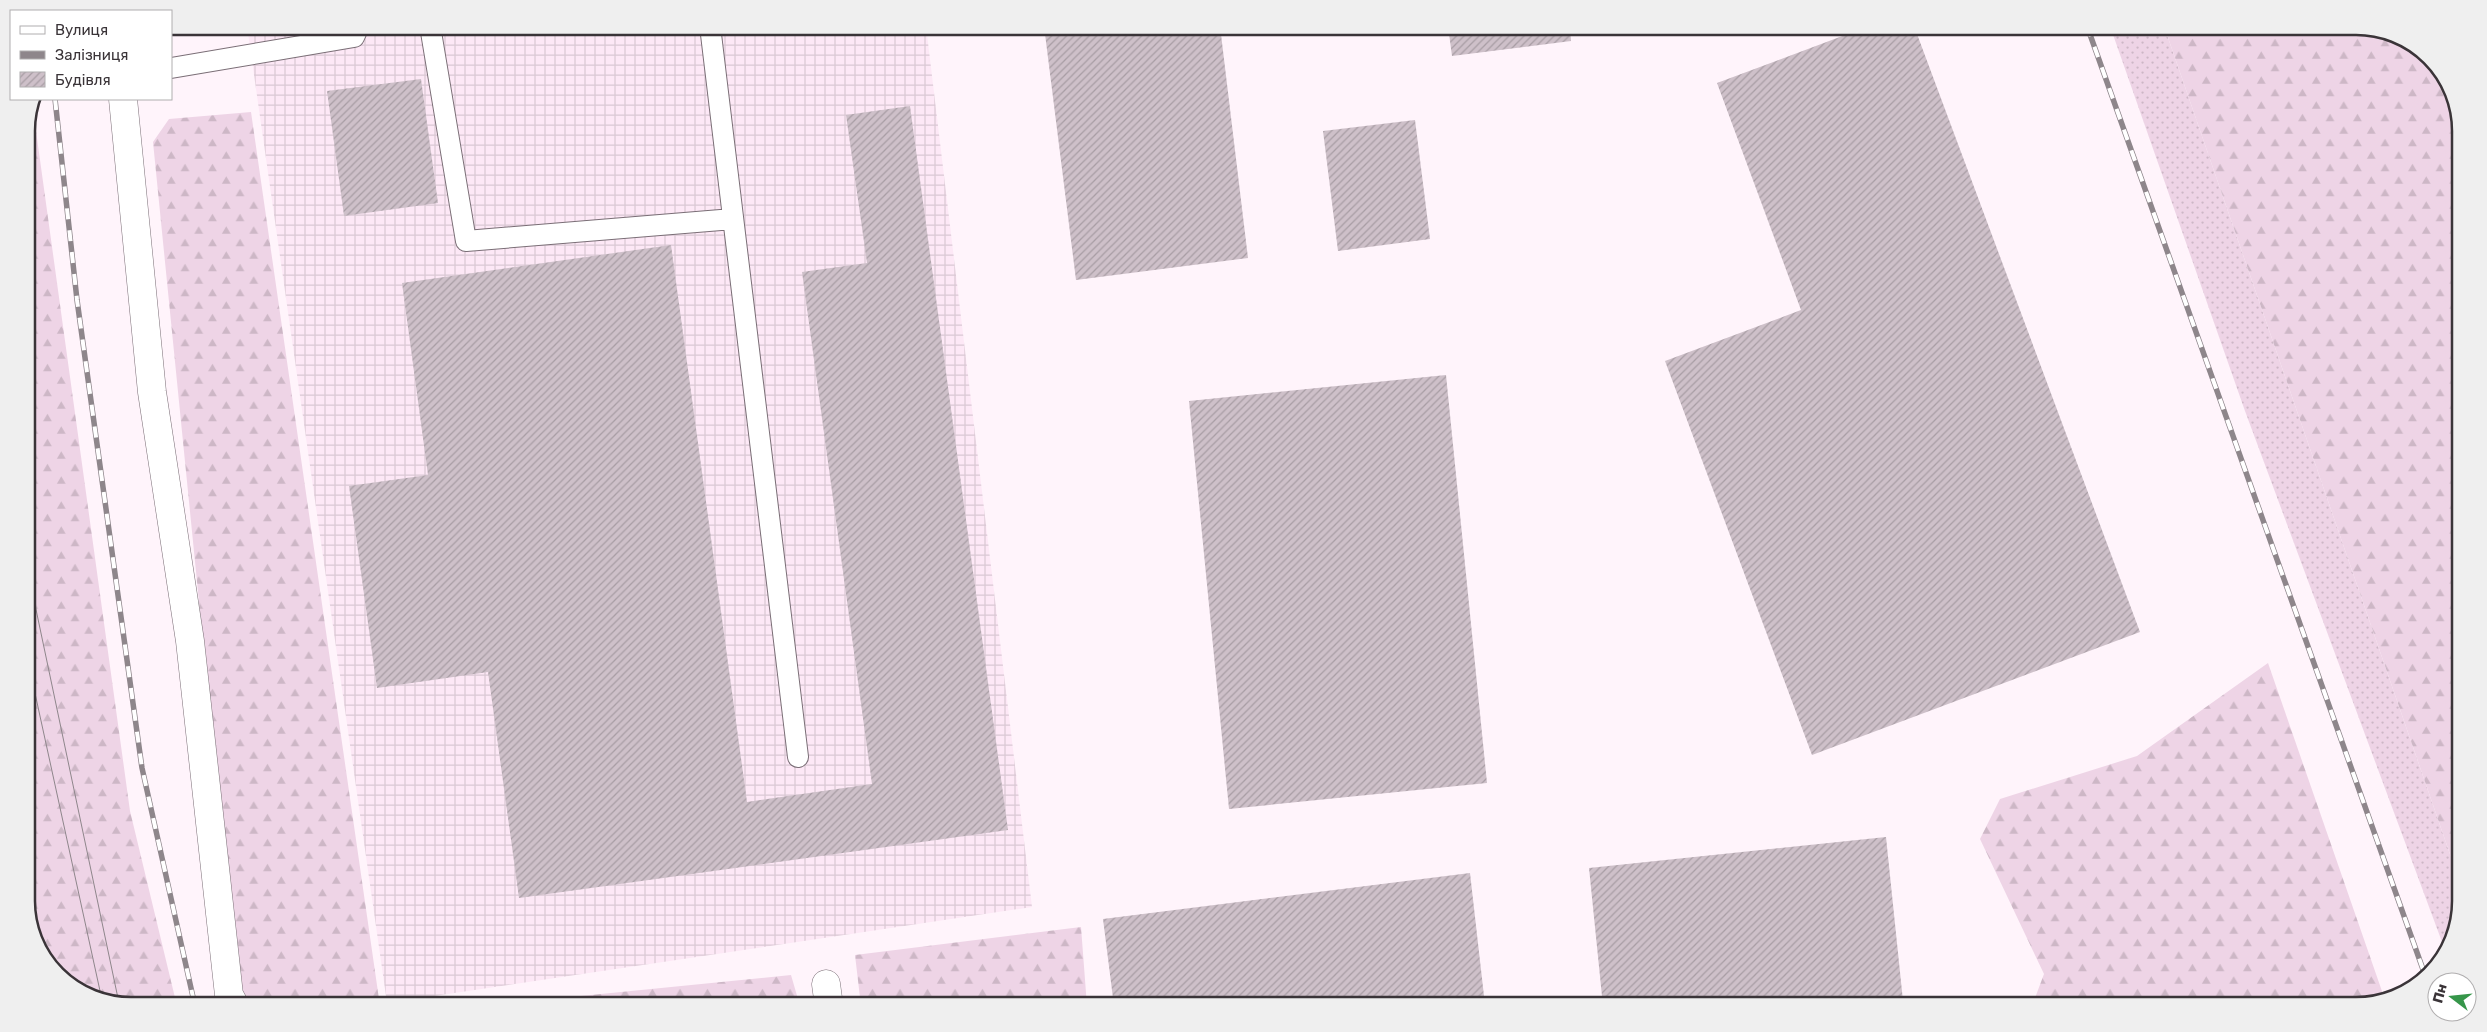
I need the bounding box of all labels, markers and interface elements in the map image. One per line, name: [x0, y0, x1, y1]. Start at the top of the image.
legend: [10, 10, 172, 100]
text: Вулиця: [55, 21, 108, 39]
text: Залізниця: [55, 46, 128, 64]
text: Будівля: [55, 71, 111, 89]
north arrow: [2427, 972, 2477, 1022]
text: Пн: [2429, 982, 2451, 1005]

